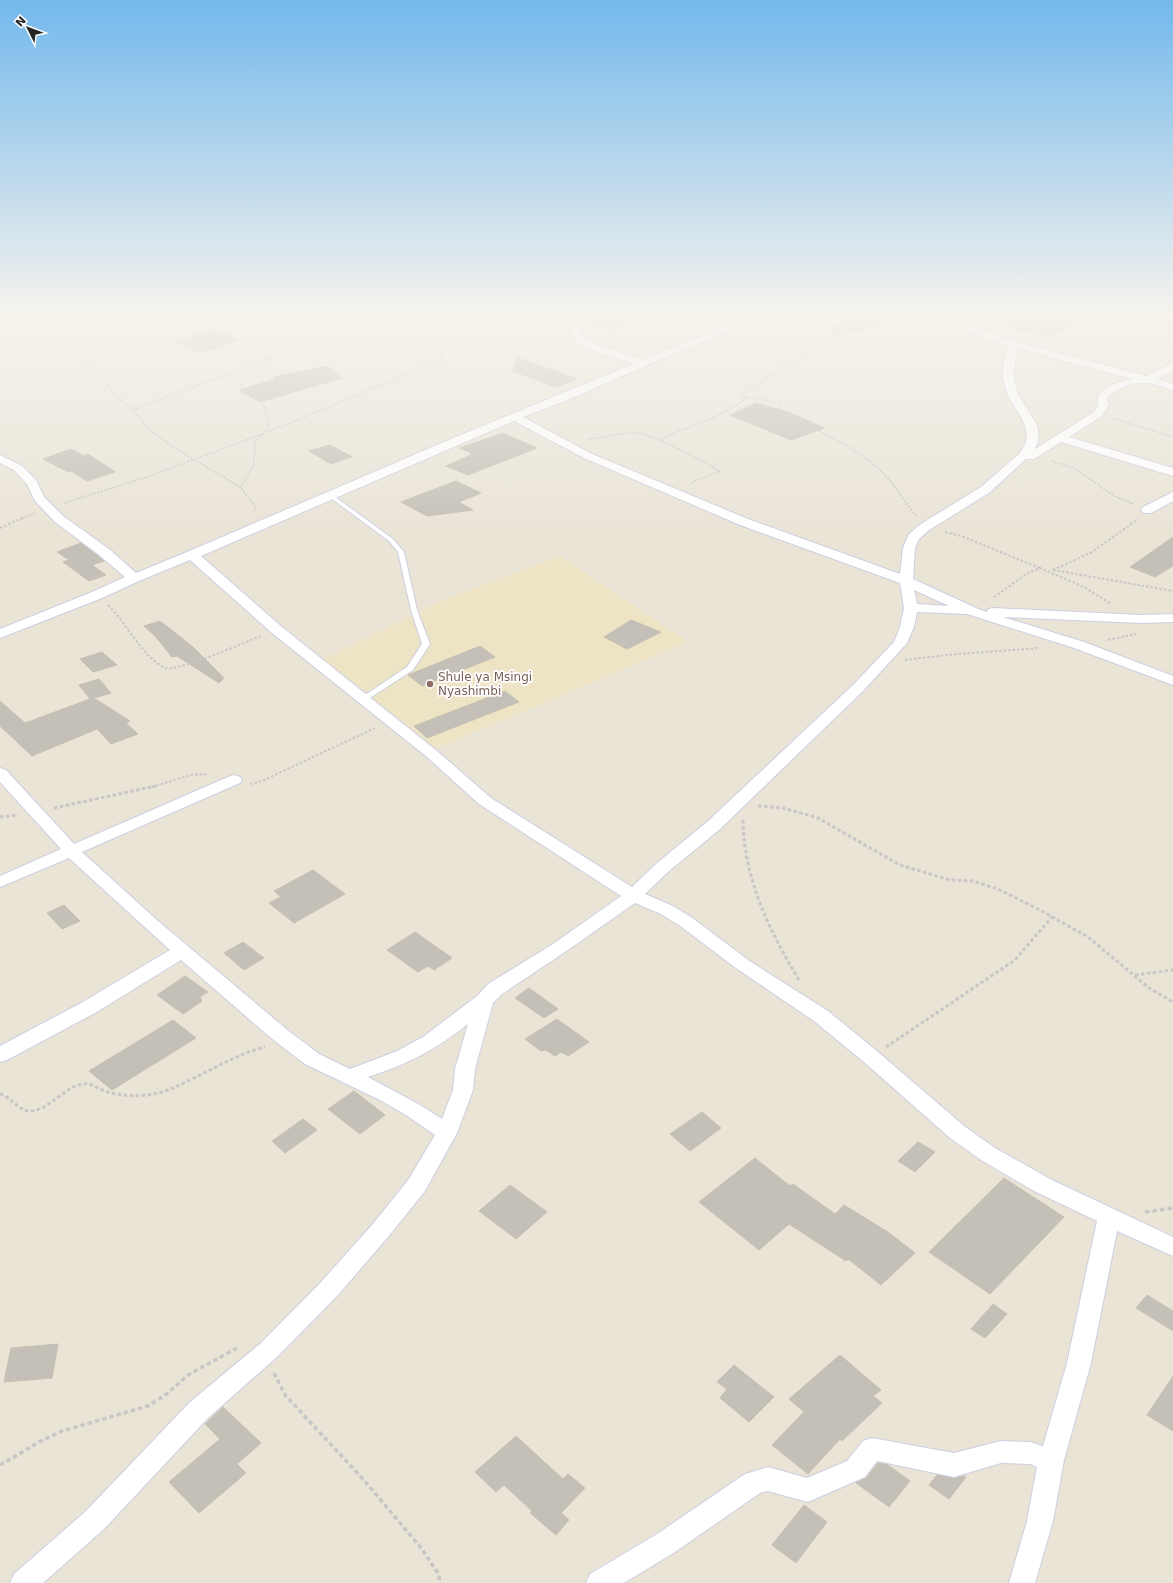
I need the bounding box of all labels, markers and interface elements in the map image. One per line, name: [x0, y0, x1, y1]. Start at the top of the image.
north arrow: [8, 8, 48, 48]
text: N: [13, 14, 29, 29]
place label: Shule ya Msingi Nyashimbi: [438, 670, 532, 698]
marker: Shule ya Msingi Nyashimbi: [425, 679, 435, 689]

